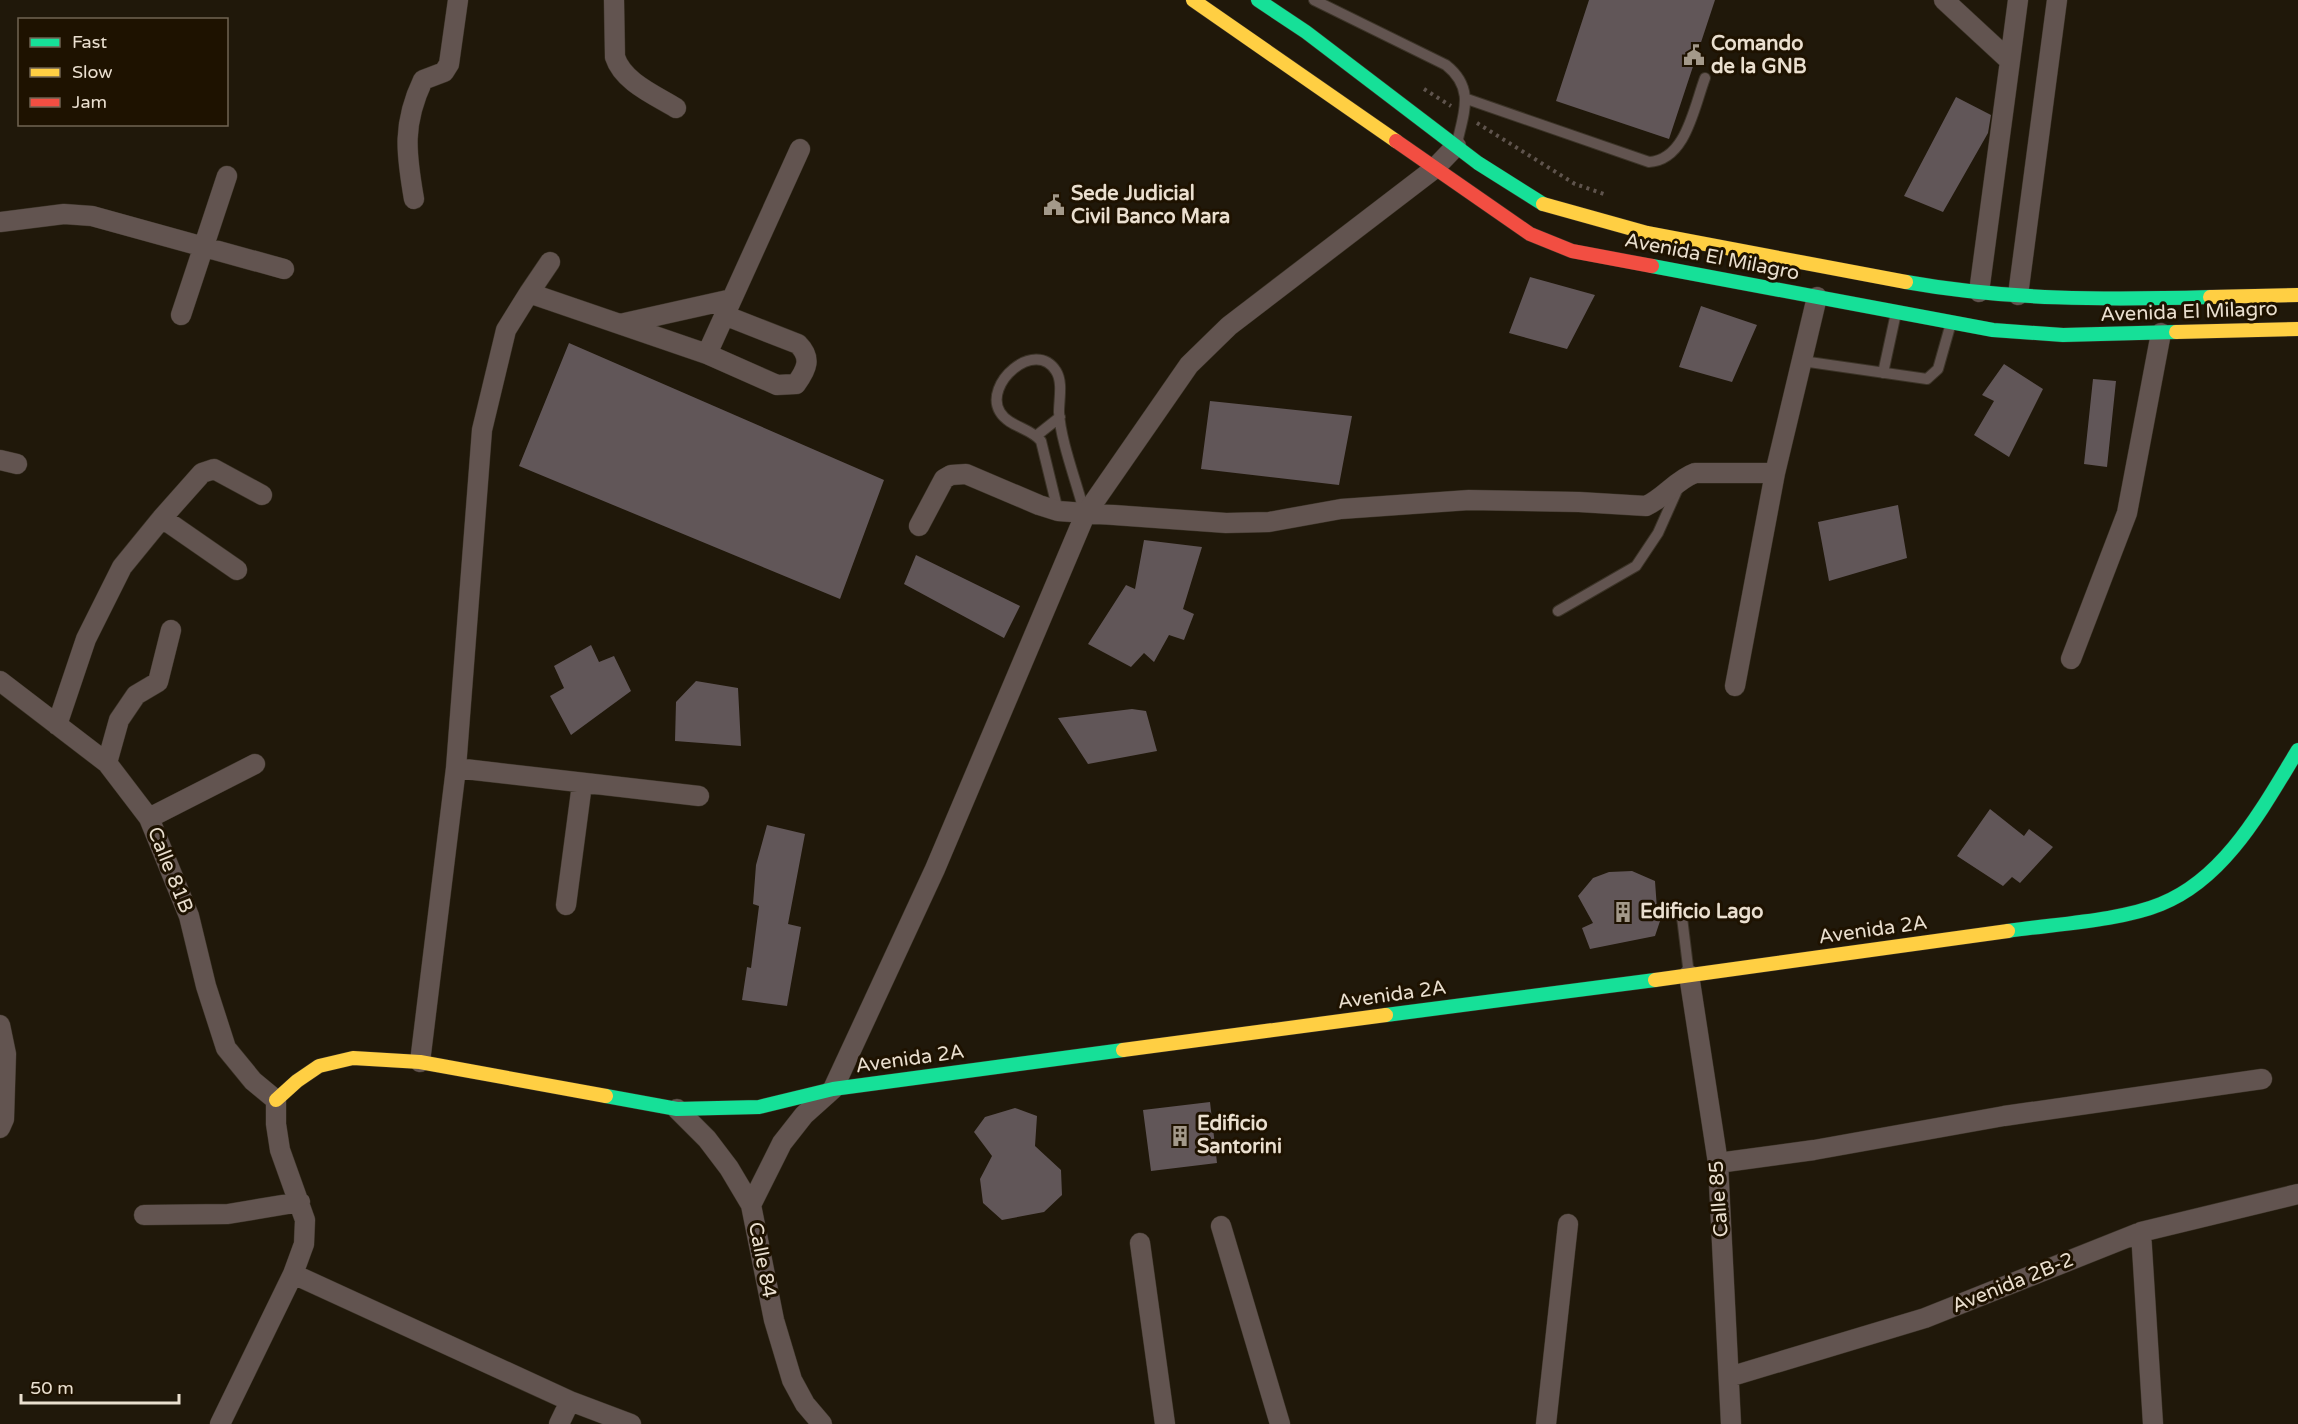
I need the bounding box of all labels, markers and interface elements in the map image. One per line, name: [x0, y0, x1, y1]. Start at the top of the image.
legend: [18, 18, 228, 126]
text: Fast: [72, 31, 107, 53]
place label: Comando de la GNB: [1711, 32, 1807, 79]
public building icon: Comando de la GNB: [1682, 43, 1706, 67]
text: Slow: [72, 61, 113, 83]
text: Jam: [72, 91, 107, 113]
place label: Sede Judicial Civil Banco Mara: [1071, 182, 1230, 229]
public building icon: Sede Judicial Civil Banco Mara: [1042, 193, 1066, 217]
street label: Avenida El Milagro: [1623, 228, 1801, 286]
street label: Avenida El Milagro: [2100, 297, 2278, 327]
street label: Calle 81B: [142, 823, 198, 917]
building icon: Edificio Lago: [1611, 900, 1635, 924]
place label: Edificio Lago: [1640, 900, 1763, 924]
street label: Avenida 2A: [1817, 910, 1929, 950]
street label: Avenida 2A: [1336, 975, 1448, 1015]
street label: Avenida 2A: [854, 1039, 966, 1079]
place label: Edificio Santorini: [1197, 1112, 1282, 1159]
building icon: Edificio Santorini: [1168, 1124, 1192, 1148]
street label: Calle 85: [1704, 1160, 1734, 1238]
street label: Calle 84: [743, 1220, 781, 1300]
street label: Avenida 2B-2: [1949, 1248, 2077, 1318]
scale bar: [21, 1367, 178, 1405]
text: 50 m: [30, 1377, 74, 1399]

